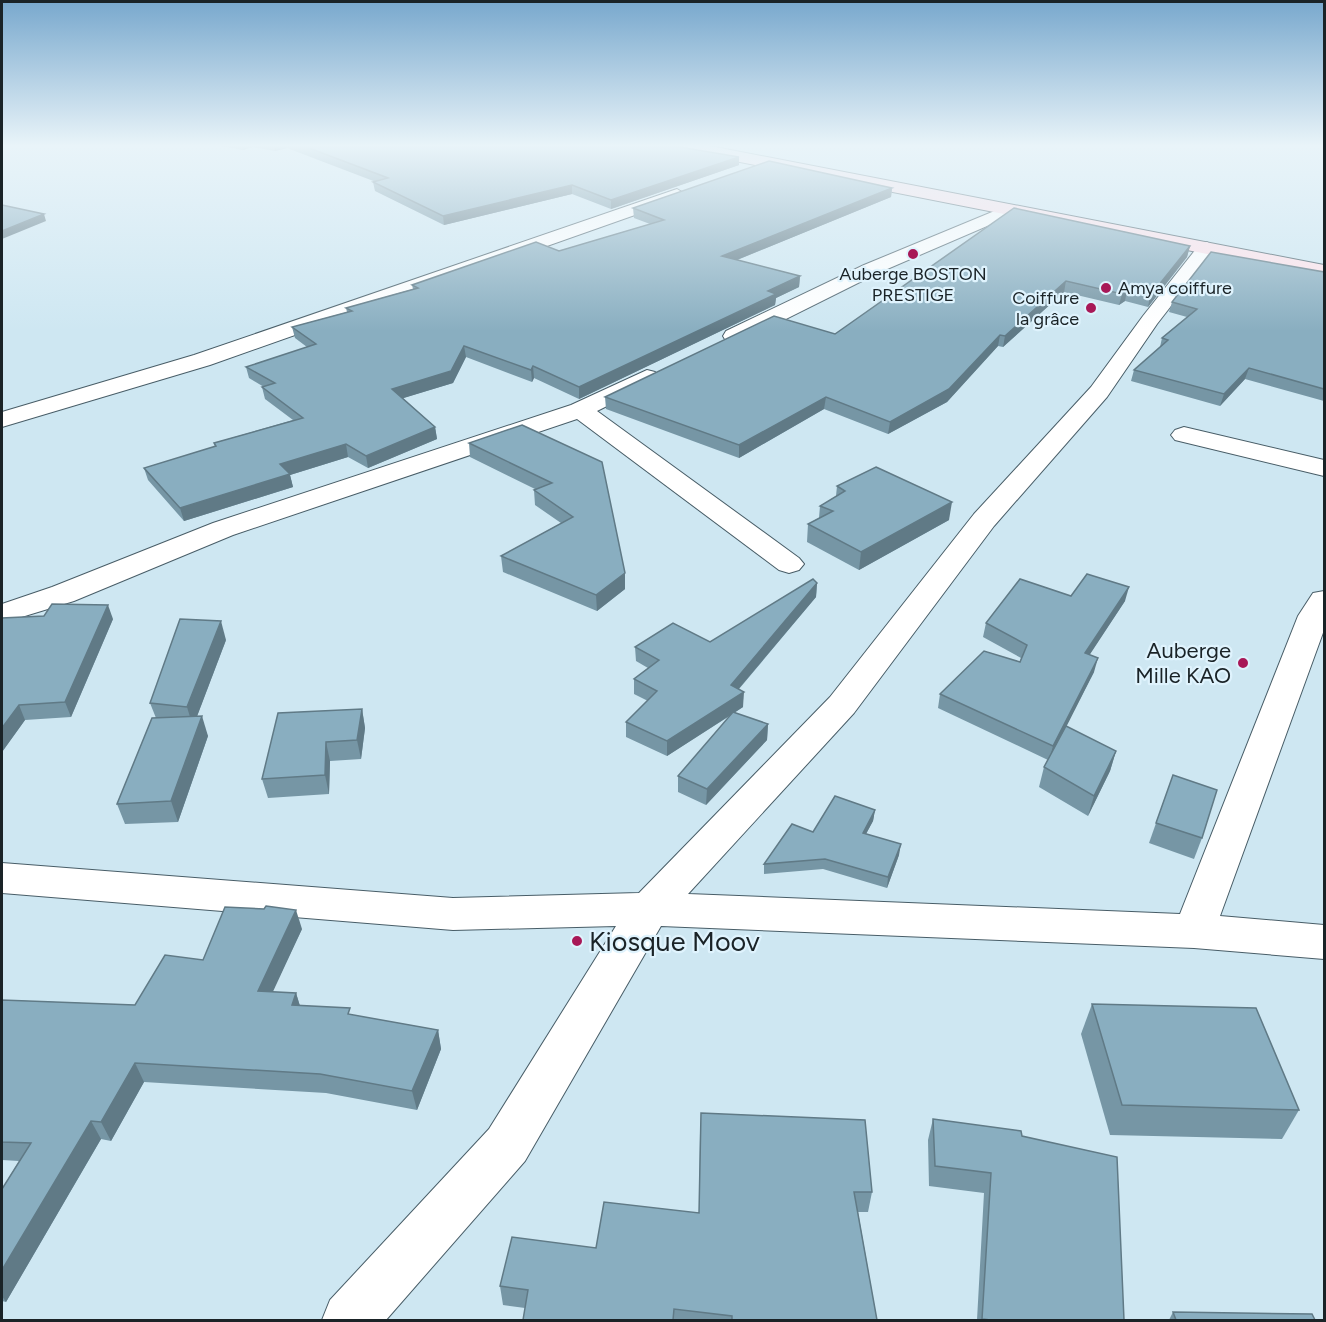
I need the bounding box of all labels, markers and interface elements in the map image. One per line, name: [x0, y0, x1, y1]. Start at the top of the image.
marker: Auberge BOSTON PRESTIGE: [906, 247, 920, 261]
place label: Auberge BOSTON PRESTIGE: [839, 263, 987, 306]
place label: Amya coiffure: [1118, 277, 1232, 299]
marker: Amya coiffure: [1099, 281, 1113, 295]
place label: Coiffure la grâce: [1012, 287, 1079, 330]
marker: Coiffure la grâce: [1084, 301, 1098, 315]
place label: Auberge Mille KAO: [1135, 637, 1231, 689]
marker: Auberge Mille KAO: [1236, 656, 1250, 670]
place label: Kiosque Moov: [589, 925, 760, 958]
marker: Kiosque Moov: [570, 934, 584, 948]

